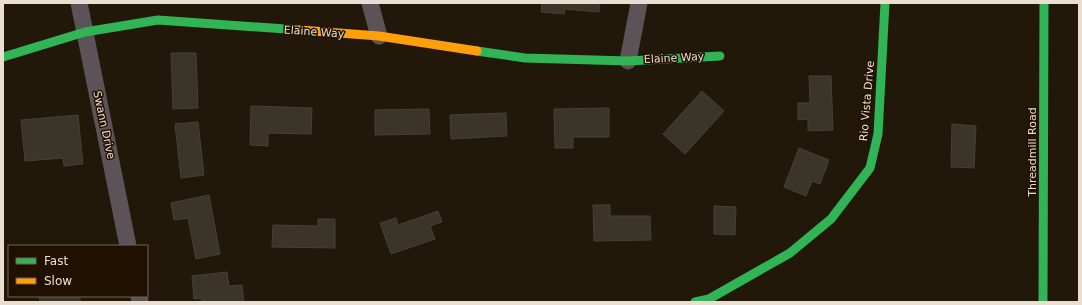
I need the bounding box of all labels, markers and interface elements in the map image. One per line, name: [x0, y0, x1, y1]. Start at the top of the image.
street label: Elaine Way: [283, 23, 345, 41]
street label: Elaine Way: [643, 50, 705, 66]
street label: Rio Vista Drive: [857, 60, 877, 142]
street label: Swann Drive: [90, 90, 118, 161]
street label: Threadmill Road: [1026, 107, 1039, 198]
legend: [8, 245, 148, 297]
text: Fast: [44, 254, 68, 268]
text: Slow: [44, 274, 72, 288]

